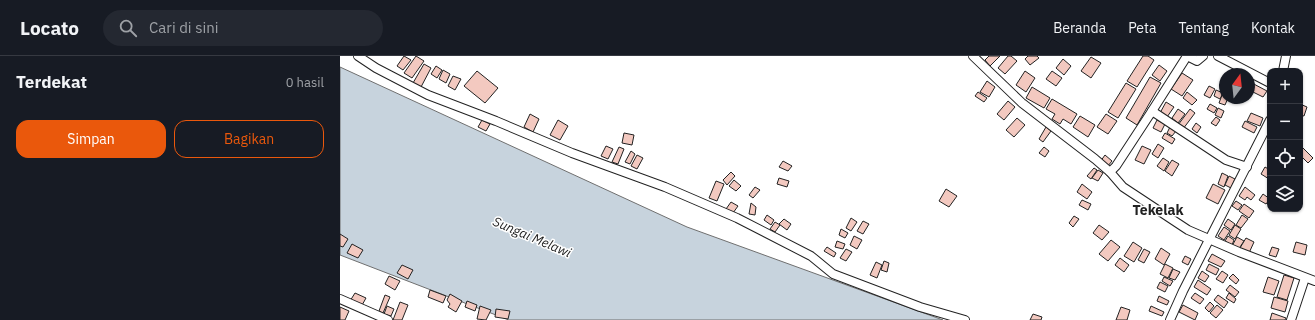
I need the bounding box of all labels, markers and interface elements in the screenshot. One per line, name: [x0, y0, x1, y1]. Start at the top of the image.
search box: [103, 10, 383, 46]
text: Locato: [20, 16, 79, 40]
icon: search: [117, 17, 139, 39]
text: Cari di sini: [149, 18, 218, 37]
text: Beranda: [1053, 19, 1106, 37]
text: Peta: [1128, 19, 1156, 37]
text: Tentang: [1178, 19, 1229, 37]
text: Kontak: [1251, 19, 1295, 37]
north arrow: [1219, 68, 1255, 104]
map controls: [1267, 68, 1303, 212]
button: +: [1267, 68, 1303, 104]
text: Terdekat: [16, 71, 87, 93]
text: 0 hasil: [286, 74, 324, 91]
button: −: [1267, 104, 1303, 140]
button: Simpan: [16, 120, 166, 158]
button: Bagikan: [174, 120, 324, 158]
button: locate: [1267, 140, 1303, 176]
button: layers: [1267, 176, 1303, 212]
district label: Tekelak: [1133, 201, 1184, 219]
water label: Sungai Melawi: [490, 213, 574, 261]

